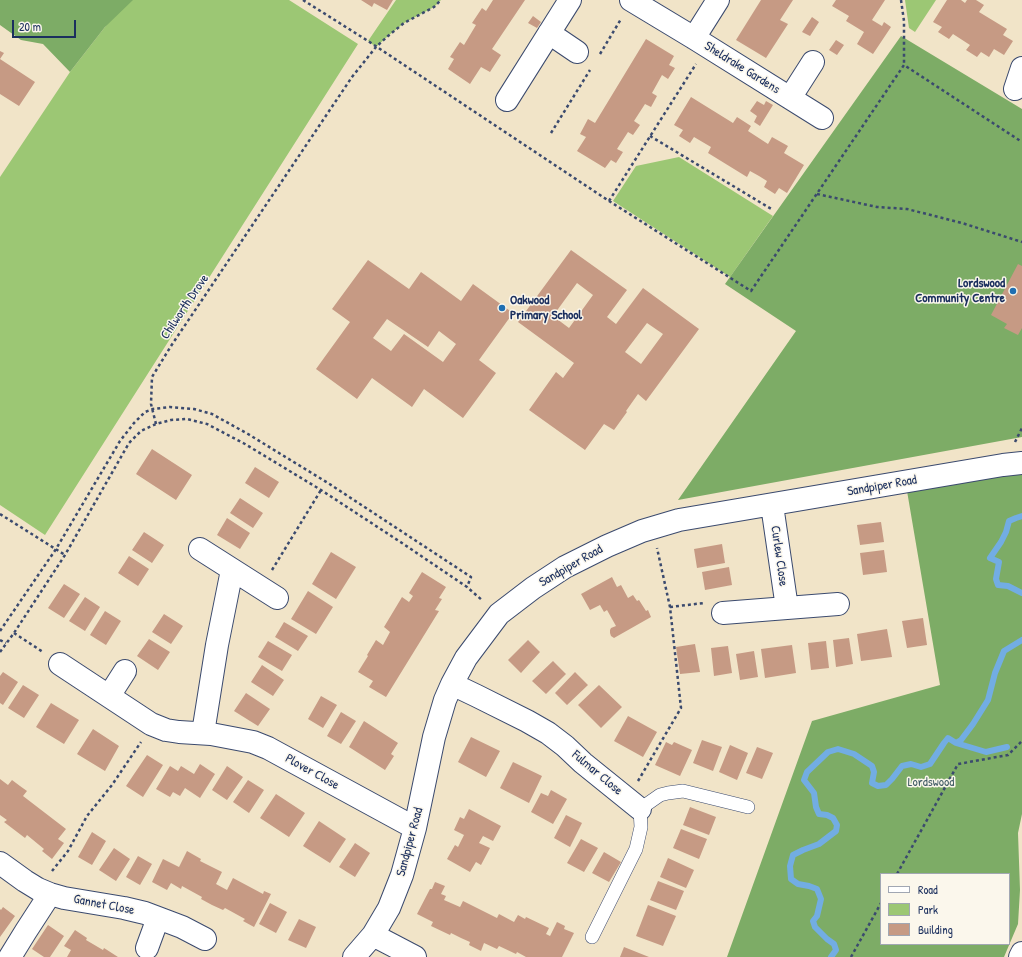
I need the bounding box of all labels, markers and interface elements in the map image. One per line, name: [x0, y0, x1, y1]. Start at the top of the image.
scale bar: [14, 12, 78, 38]
text: 20 m: [19, 18, 41, 35]
street label: Sheldrake Gardens: [701, 39, 783, 97]
street label: Chilworth Drove: [158, 272, 212, 342]
place label: Lordswood Community Centre: [915, 276, 1005, 307]
marker: Lordswood Community Centre: [1008, 286, 1018, 296]
place label: Oakwood Primary School: [510, 293, 582, 324]
marker: Oakwood Primary School: [497, 303, 507, 313]
street label: Sandpiper Road: [846, 472, 918, 500]
street label: Curlew Close: [767, 525, 791, 587]
street label: Sandpiper Road: [537, 542, 605, 590]
street label: Fulmar Close: [568, 747, 626, 799]
street label: Plover Close: [282, 751, 342, 793]
park label: Lordswood: [908, 775, 954, 791]
street label: Sandpiper Road: [393, 806, 427, 878]
legend: [880, 873, 1010, 945]
text: Road: [918, 881, 938, 898]
street label: Gannet Close: [72, 891, 136, 919]
text: Park: [918, 901, 938, 918]
text: Building: [918, 921, 953, 938]

